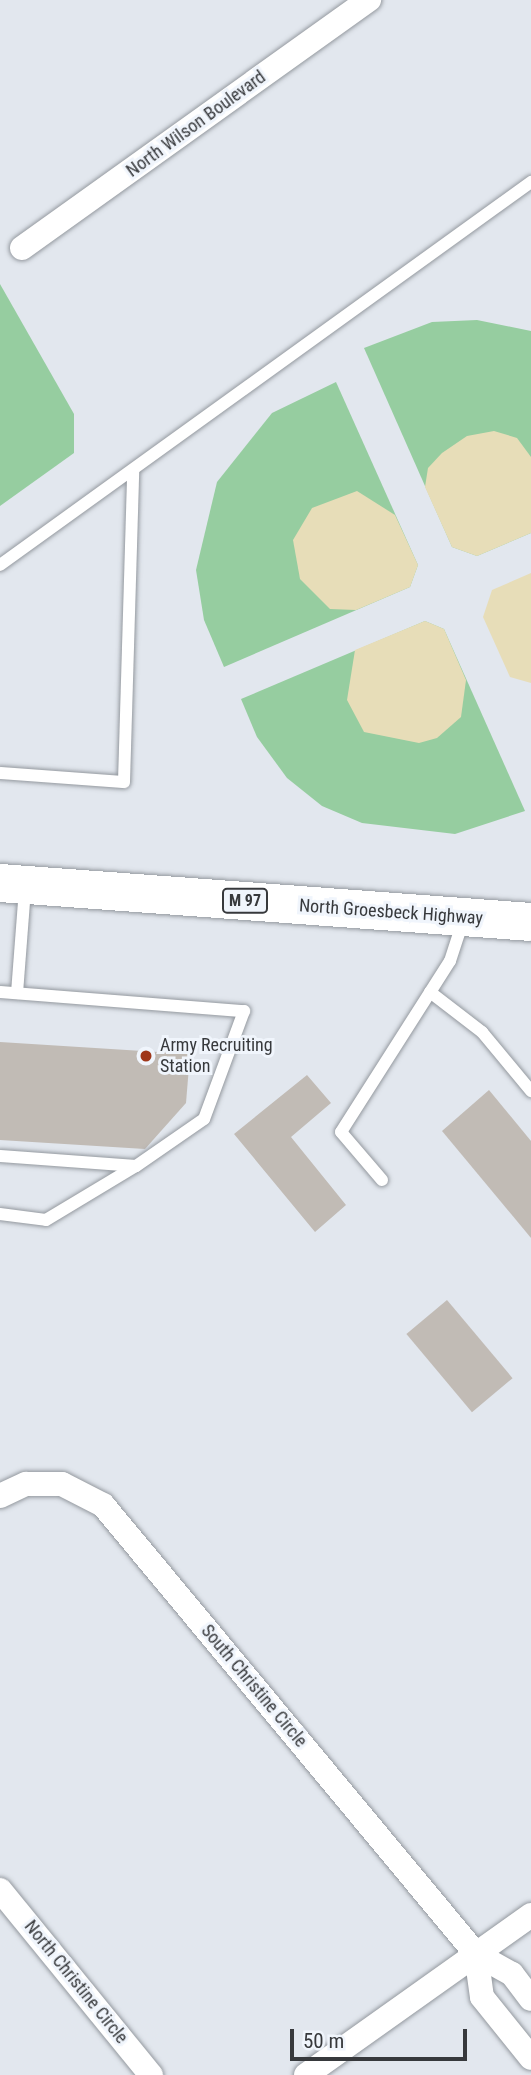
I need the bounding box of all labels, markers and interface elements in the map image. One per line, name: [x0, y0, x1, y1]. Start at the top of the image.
street label: North Wilson Boulevard: [122, 66, 270, 182]
road number: M 97: [220, 888, 270, 914]
street label: North Groesbeck Highway: [298, 895, 484, 929]
place label: Army Recruiting Station: [160, 1035, 273, 1078]
marker: Army Recruiting Station: [138, 1048, 154, 1064]
street label: South Christine Circle: [196, 1620, 312, 1752]
street label: North Christine Circle: [20, 1916, 132, 2048]
scale bar: [293, 2016, 470, 2060]
text: 50 m: [303, 2029, 344, 2053]

